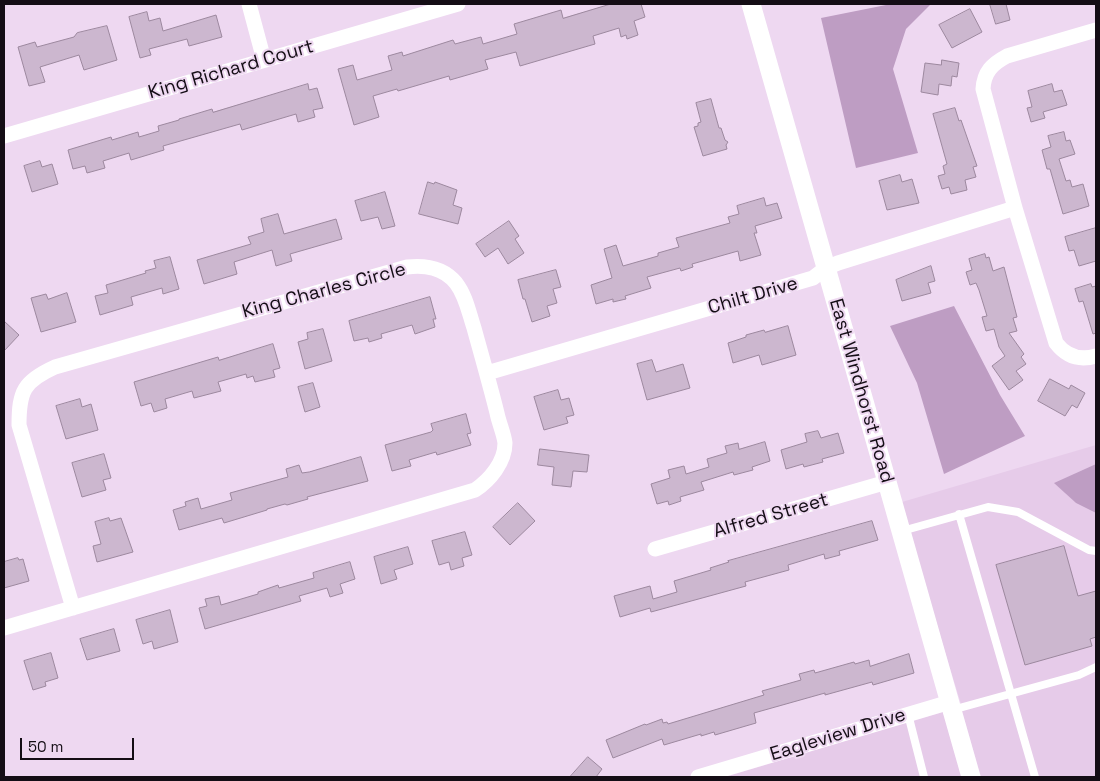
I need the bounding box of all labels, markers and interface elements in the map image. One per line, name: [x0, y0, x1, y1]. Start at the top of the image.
street label: King Richard Court: [146, 35, 316, 105]
street label: King Charles Circle: [240, 258, 408, 324]
street label: Chilt Drive: [705, 272, 801, 320]
street label: East Windhorst Road: [824, 296, 898, 486]
street label: Alfred Street: [711, 489, 831, 543]
street label: Eagleview Drive: [767, 704, 909, 766]
scale bar: [22, 728, 136, 760]
text: 50 m: [28, 737, 63, 756]

